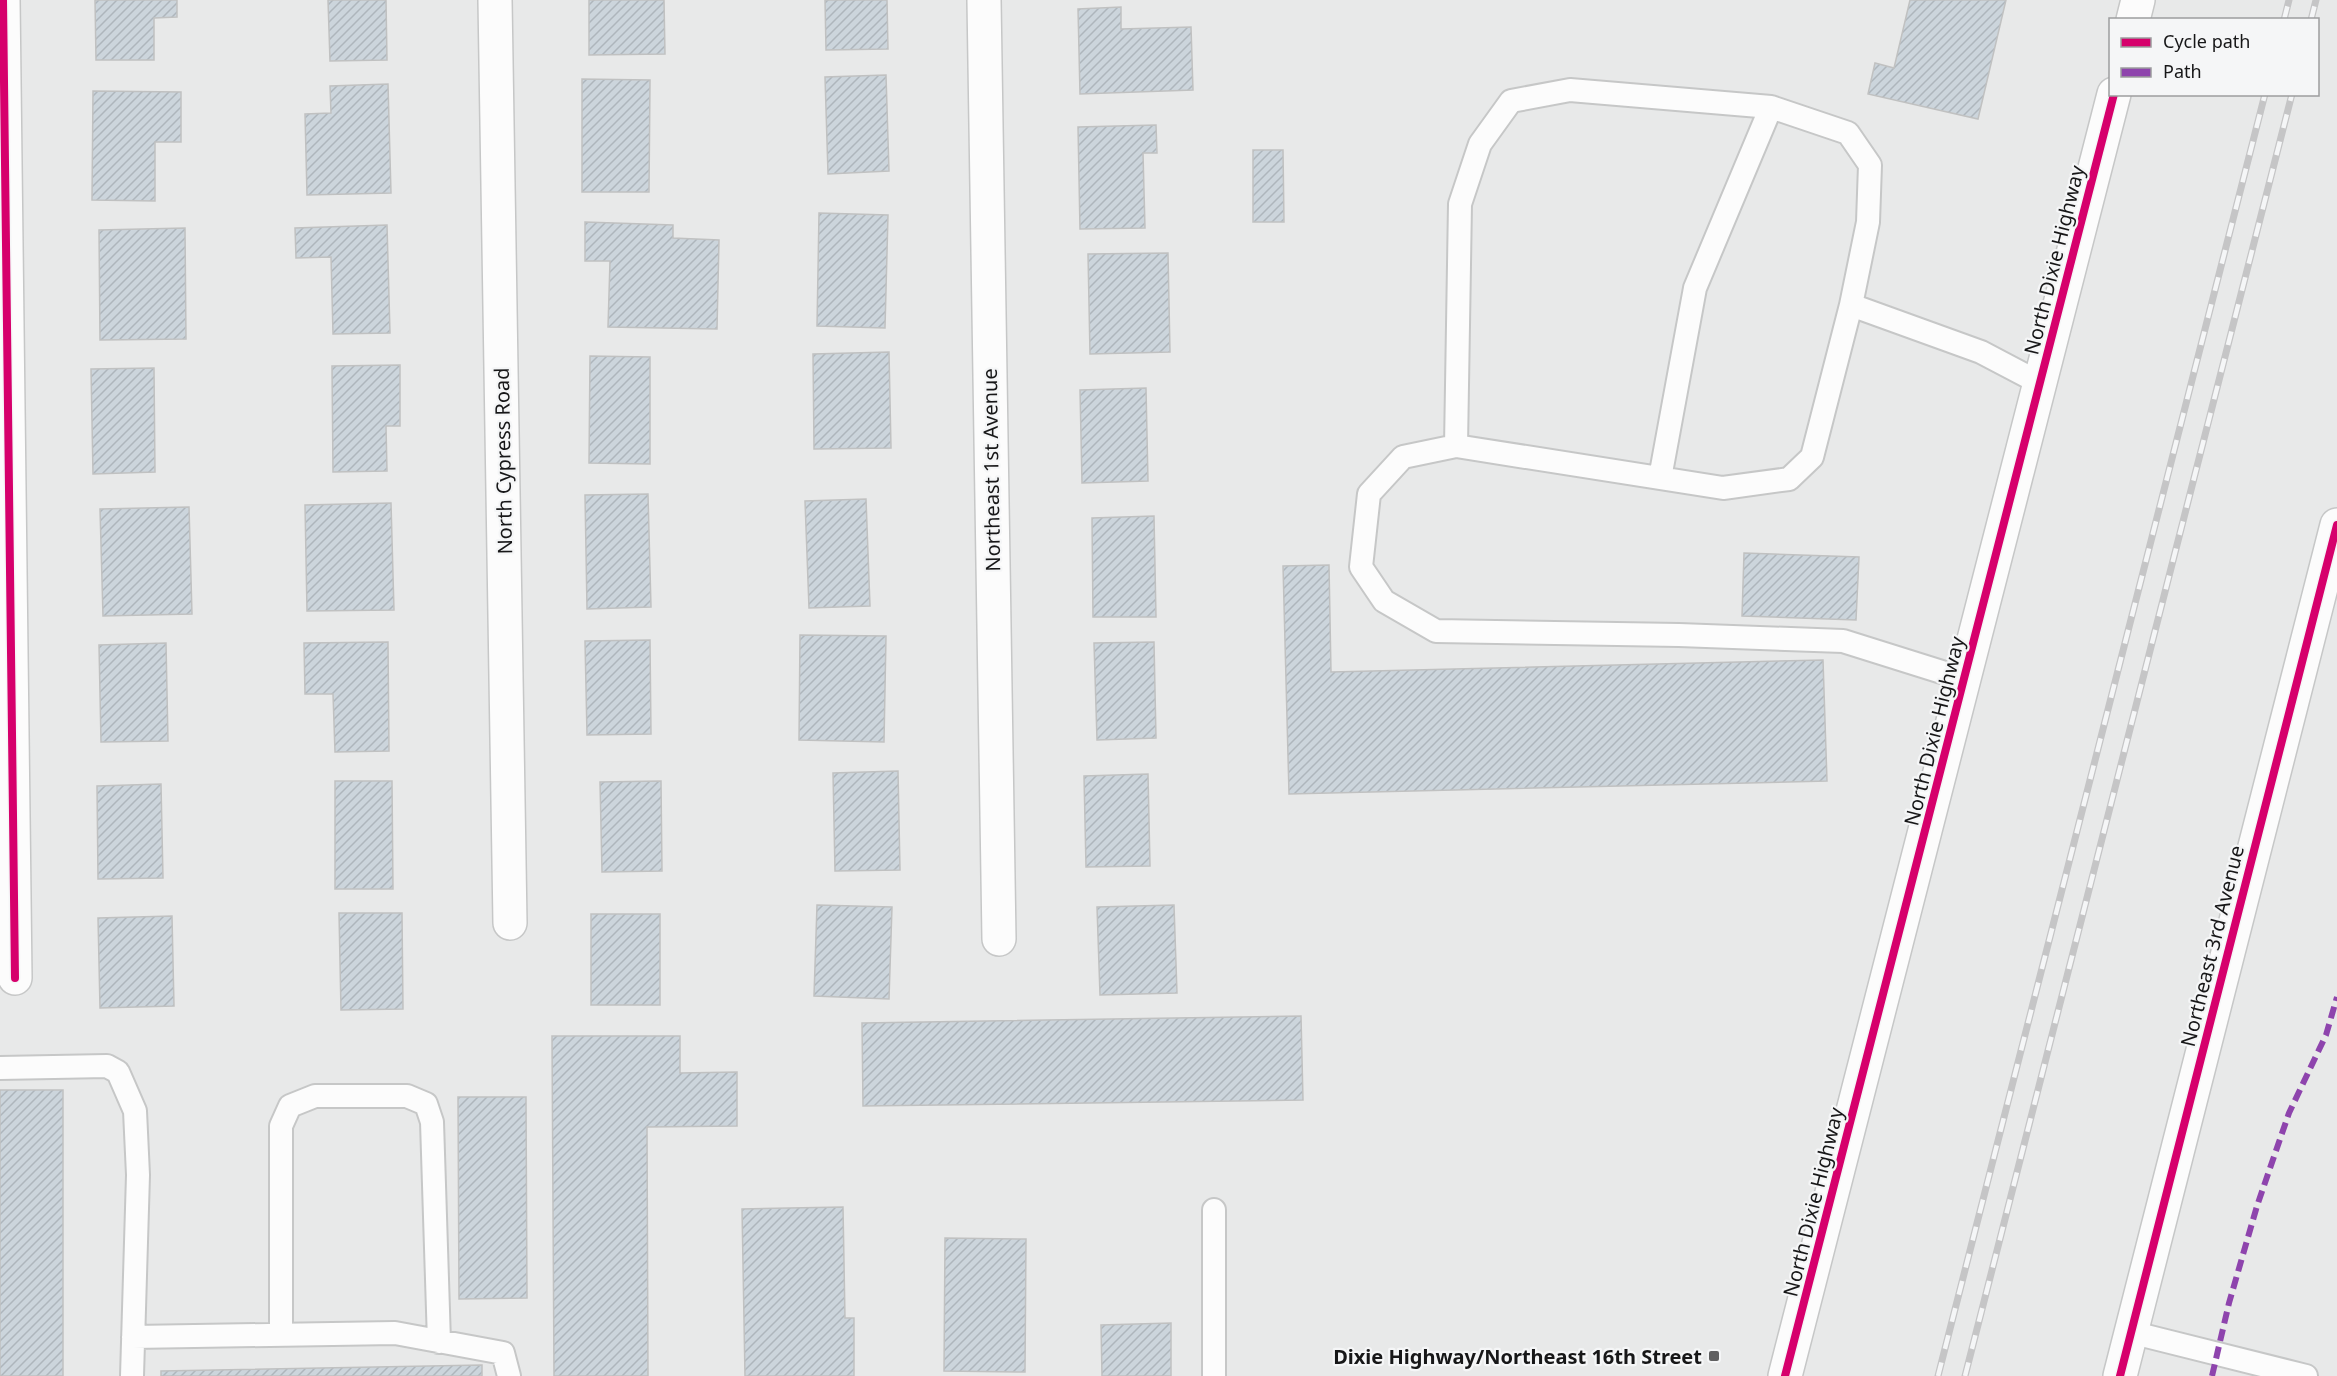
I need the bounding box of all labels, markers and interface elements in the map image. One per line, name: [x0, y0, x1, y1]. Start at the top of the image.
legend: [2109, 18, 2319, 96]
text: Cycle path: [2163, 29, 2250, 53]
text: Path: [2163, 59, 2202, 83]
street label: North Dixie Highway: [2017, 162, 2091, 357]
street label: North Cypress Road: [488, 367, 518, 555]
street label: Northeast 1st Avenue: [976, 368, 1006, 572]
street label: North Dixie Highway: [1897, 633, 1971, 828]
street label: Northeast 3rd Avenue: [2174, 842, 2250, 1050]
street label: North Dixie Highway: [1776, 1104, 1850, 1299]
place label: Dixie Highway/Northeast 16th Street: [1333, 1343, 1702, 1370]
marker: Dixie Highway/Northeast 16th Street: [1707, 1349, 1721, 1363]

